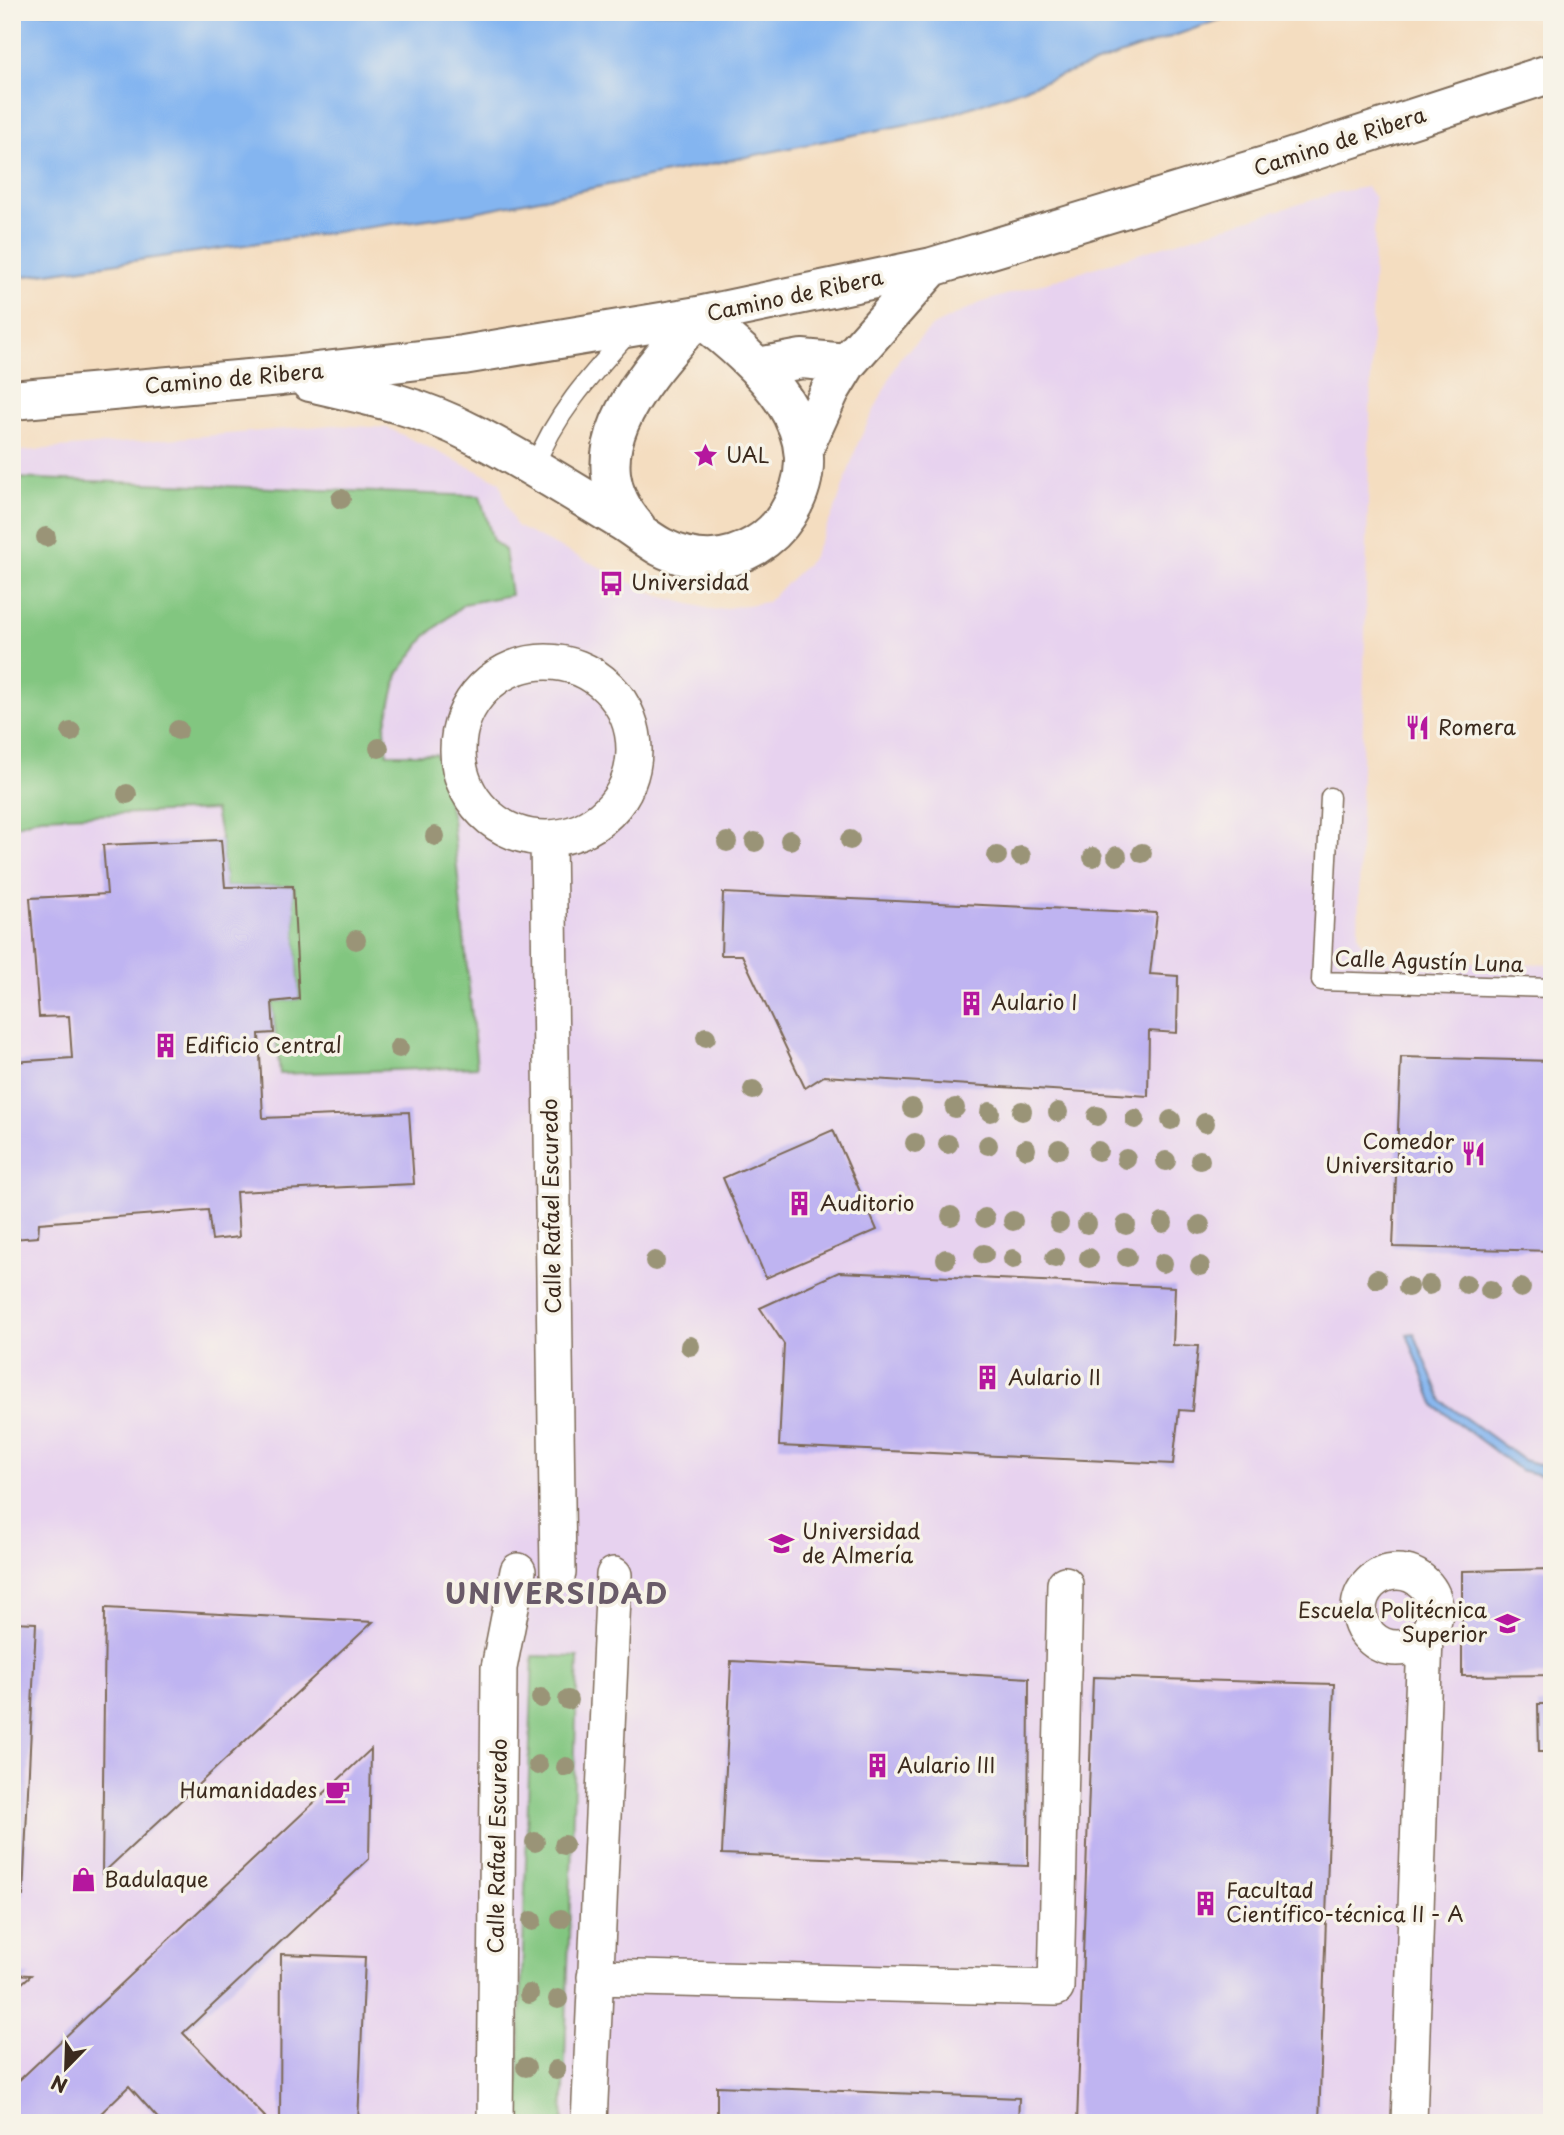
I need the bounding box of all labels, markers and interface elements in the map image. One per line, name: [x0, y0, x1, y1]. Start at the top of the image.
street label: Camino de Ribera: [1249, 97, 1430, 183]
street label: Camino de Ribera: [703, 260, 886, 328]
street label: Camino de Ribera: [143, 353, 325, 401]
place label: UAL: [726, 438, 769, 470]
place icon: UAL: [692, 442, 720, 470]
place label: Universidad: [631, 565, 749, 597]
bus stop icon: Universidad: [597, 569, 625, 597]
place label: Romera: [1438, 710, 1516, 742]
restaurant icon: Romera: [1404, 714, 1432, 742]
street label: Calle Agustín Luna: [1334, 941, 1524, 979]
place label: Aulario I: [991, 985, 1078, 1017]
building icon: Aulario I: [957, 989, 985, 1017]
place label: Edificio Central: [185, 1028, 342, 1060]
building icon: Edificio Central: [151, 1032, 179, 1060]
street label: Calle Rafael Escuredo: [532, 1098, 568, 1314]
place label: Comedor Universitario: [1325, 1124, 1454, 1180]
restaurant icon: Comedor Universitario: [1460, 1140, 1488, 1168]
place label: Auditorio: [820, 1186, 914, 1218]
building icon: Auditorio: [786, 1190, 814, 1218]
place label: Aulario II: [1008, 1360, 1101, 1392]
building icon: Aulario II: [974, 1364, 1002, 1392]
place label: Universidad de Almería: [802, 1514, 920, 1570]
school or university icon: Universidad de Almería: [768, 1530, 796, 1558]
district label: UNIVERSIDAD: [445, 1571, 669, 1614]
place label: Escuela Politécnica Superior: [1298, 1593, 1488, 1649]
school or university icon: Escuela Politécnica Superior: [1493, 1609, 1521, 1637]
street label: Calle Rafael Escuredo: [478, 1738, 514, 1954]
place label: Aulario III: [897, 1748, 995, 1780]
building icon: Aulario III: [863, 1752, 891, 1780]
place label: Humanidades: [180, 1773, 317, 1805]
cafe icon: Humanidades: [323, 1777, 351, 1805]
place label: Badulaque: [104, 1862, 208, 1894]
shop icon: Badulaque: [70, 1866, 98, 1894]
place label: Facultad Científico-técnica II - A: [1226, 1873, 1464, 1929]
building icon: Facultad Científico-técnica II - A: [1192, 1889, 1220, 1917]
north arrow: [32, 2034, 102, 2104]
text: N: [47, 2069, 71, 2100]

